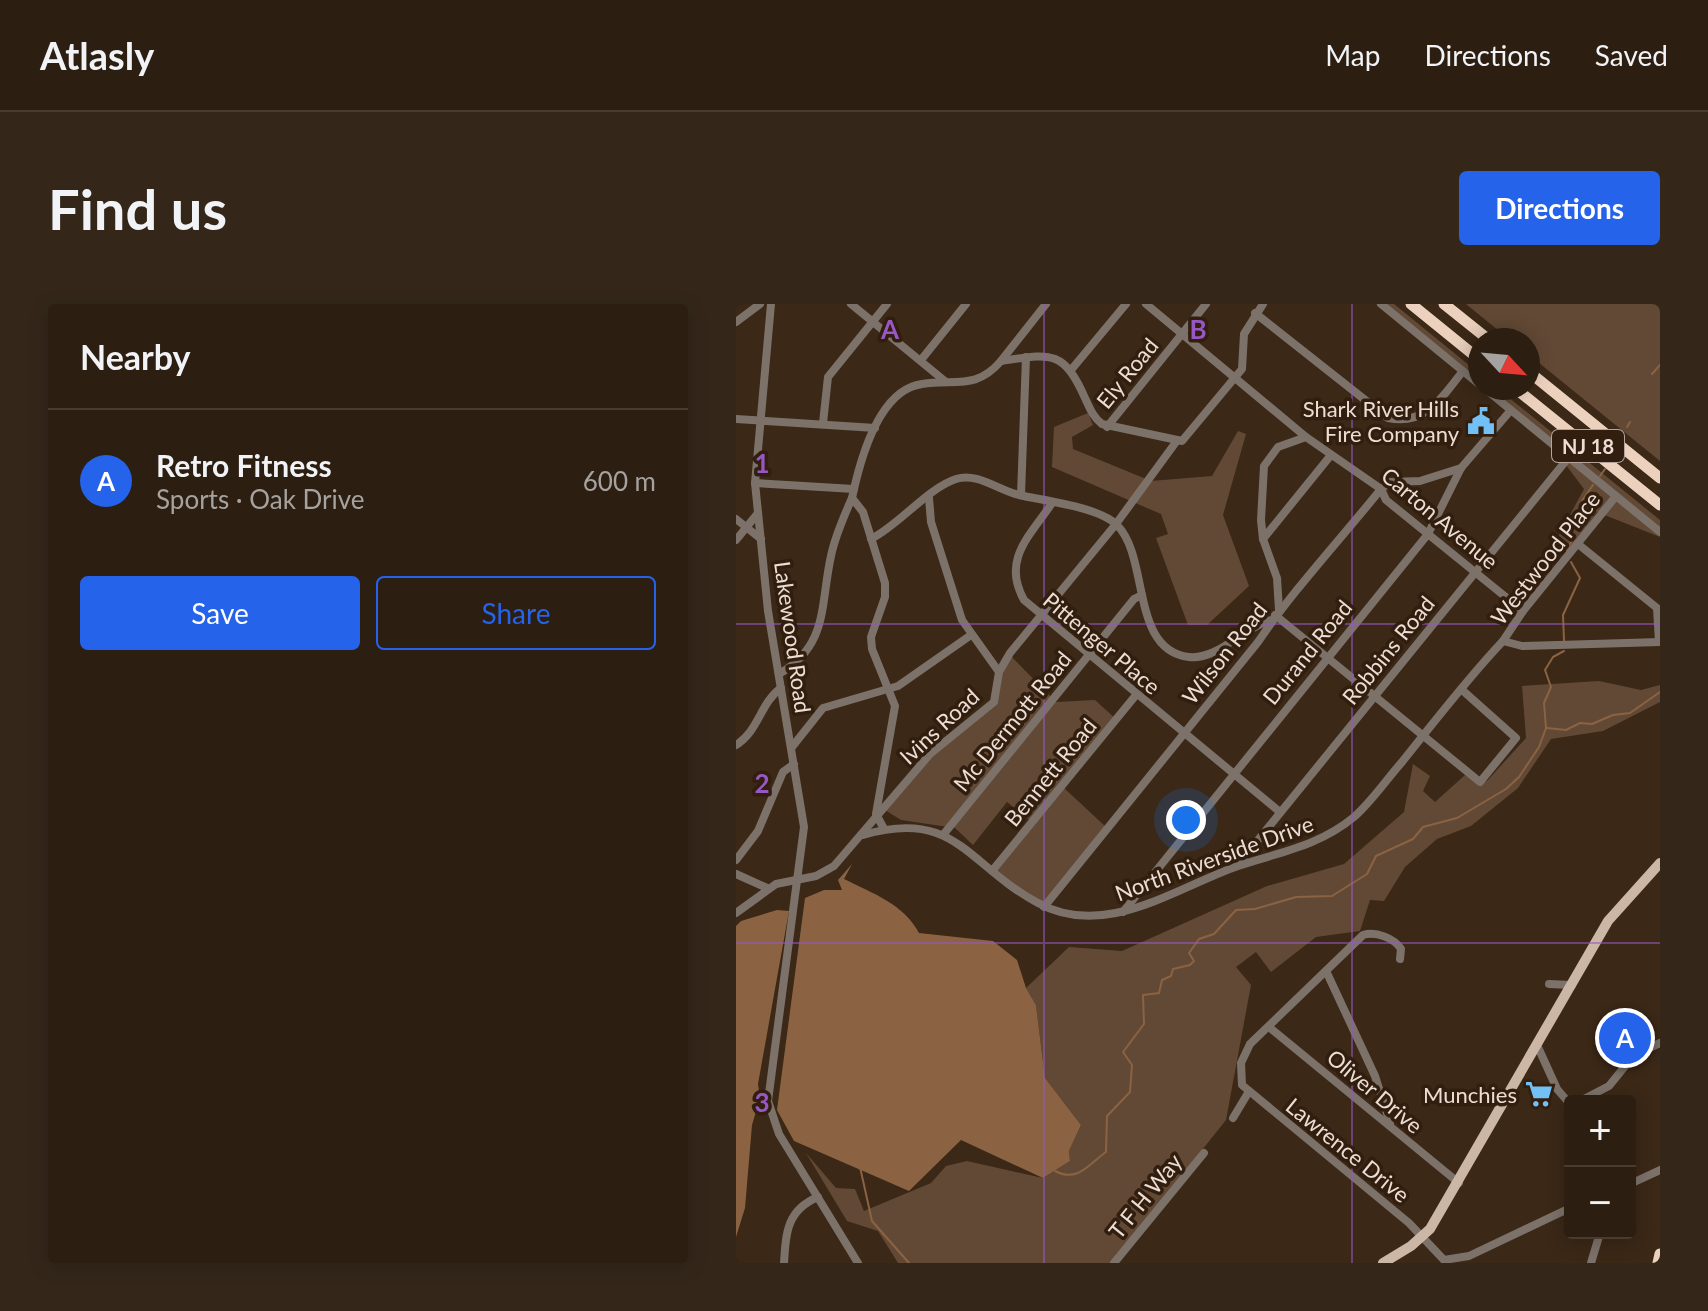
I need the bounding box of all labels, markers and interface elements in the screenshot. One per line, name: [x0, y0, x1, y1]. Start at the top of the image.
text: Atlasly: [40, 32, 154, 78]
text: Map: [1325, 38, 1380, 72]
text: Directions: [1424, 38, 1551, 72]
text: Saved: [1595, 38, 1668, 72]
button: Directions: [1459, 171, 1660, 245]
text: Find us: [48, 175, 227, 242]
text: A: [880, 313, 900, 345]
text: B: [1189, 313, 1207, 345]
north arrow: [1468, 328, 1540, 400]
street label: Ely Road: [1090, 332, 1164, 414]
text: Nearby: [80, 336, 191, 377]
place label: Shark River Hills Fire Company: [1303, 395, 1460, 447]
public building icon: Shark River Hills Fire Company: [1466, 406, 1496, 436]
road number: NJ 18: [1552, 430, 1624, 462]
text: Retro Fitness: [156, 447, 332, 483]
text: 1: [754, 447, 770, 479]
street label: Carton Avenue: [1376, 461, 1504, 575]
text: A: [97, 465, 115, 497]
text: 600 m: [583, 465, 656, 497]
text: Sports · Oak Drive: [156, 483, 365, 515]
street label: Westwood Place: [1485, 486, 1605, 630]
street label: Lakewood Road: [769, 559, 817, 715]
button: Save: [80, 576, 360, 650]
button: Share: [376, 576, 656, 650]
street label: Pittenger Place: [1038, 586, 1166, 700]
street label: Robbins Road: [1336, 590, 1440, 710]
street label: Durand Road: [1257, 594, 1357, 710]
street label: Wilson Road: [1176, 597, 1272, 709]
street label: Mc Dermott Road: [947, 646, 1077, 796]
street label: Ivins Road: [894, 682, 984, 770]
street label: Bennett Road: [998, 713, 1102, 831]
text: 2: [754, 767, 770, 799]
your location: [1166, 800, 1206, 840]
street label: North Riverside Drive: [1111, 810, 1317, 906]
pin: A: [1599, 1008, 1651, 1068]
street label: Oliver Drive: [1322, 1043, 1428, 1139]
supermarket icon: Munchies: [1524, 1079, 1554, 1109]
place label: Munchies: [1423, 1081, 1517, 1108]
text: 3: [754, 1086, 770, 1118]
street label: Lawrence Drive: [1281, 1092, 1415, 1208]
map controls: [1564, 1095, 1636, 1239]
button: +: [1564, 1095, 1636, 1167]
street label: T F H Way: [1103, 1148, 1188, 1244]
button: −: [1564, 1167, 1636, 1239]

